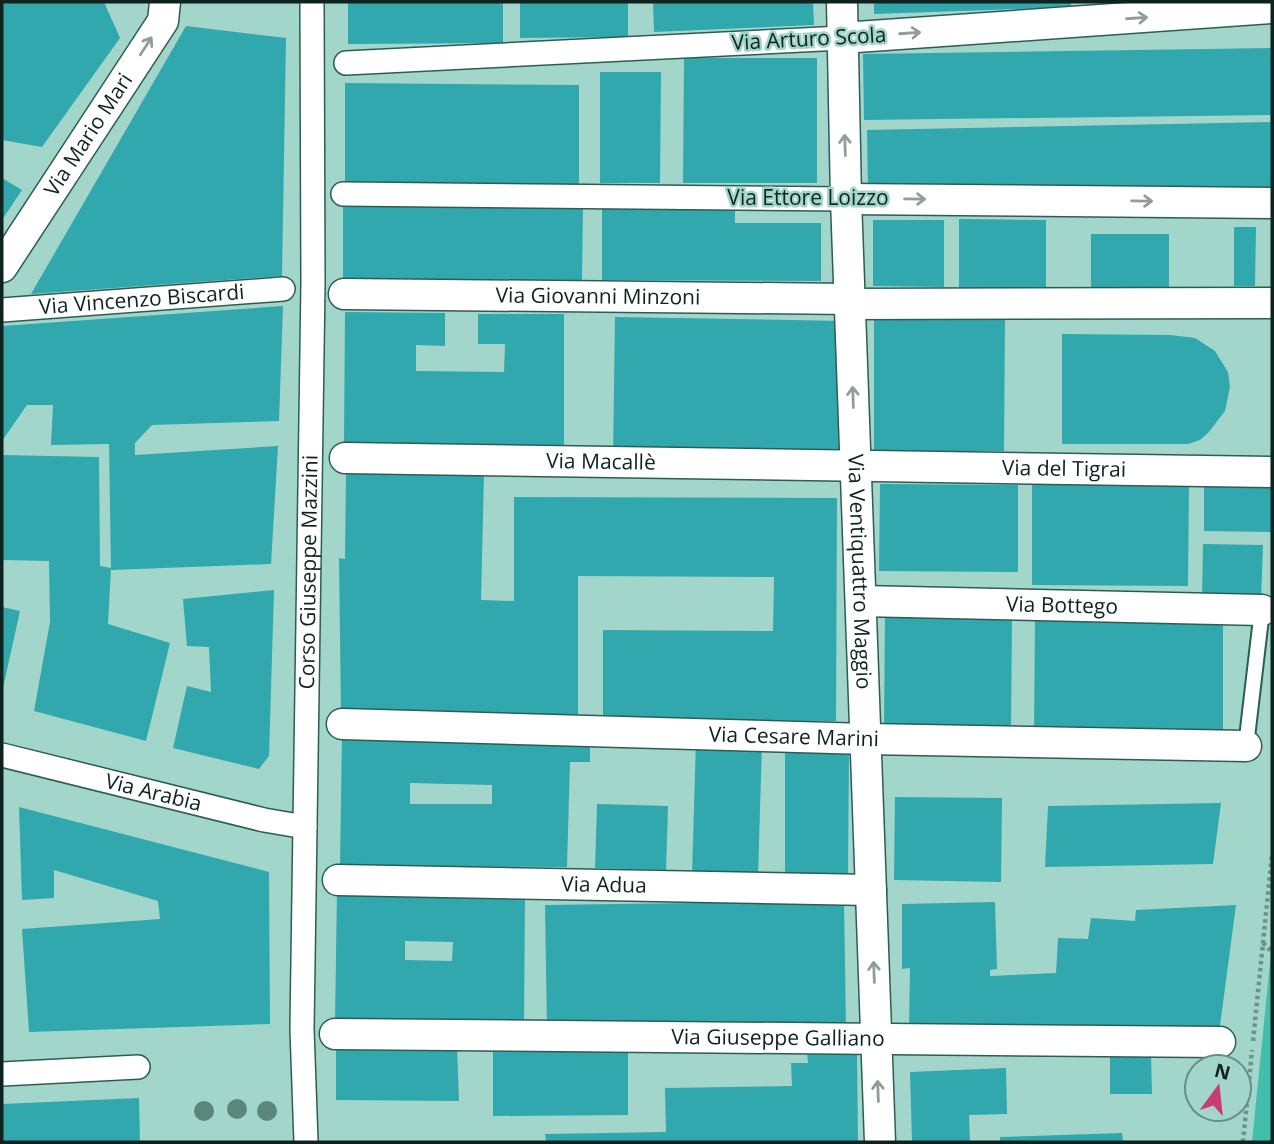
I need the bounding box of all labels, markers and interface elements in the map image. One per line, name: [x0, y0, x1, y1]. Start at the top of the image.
one-way arrow: [1125, 11, 1148, 24]
street label: Via Arturo Scola: [731, 20, 887, 56]
one-way arrow: [898, 26, 921, 39]
one-way arrow: [139, 37, 154, 56]
street label: Via Mario Mari: [37, 67, 138, 201]
one-way arrow: [838, 134, 852, 157]
street label: Via Ettore Loizzo: [727, 183, 889, 211]
one-way arrow: [903, 192, 926, 206]
one-way arrow: [1130, 194, 1153, 208]
street label: Via Vincenzo Biscardi: [38, 277, 245, 320]
street label: Via Giovanni Minzoni: [495, 280, 700, 311]
one-way arrow: [847, 386, 860, 409]
street label: Via Macallè: [546, 446, 656, 476]
street label: Via del Tigrai: [1002, 453, 1126, 483]
street label: Via Ventiquattro Maggio: [842, 454, 879, 690]
street label: Corso Giuseppe Mazzini: [292, 455, 323, 690]
street label: Via Bottego: [1006, 589, 1118, 620]
street label: Via Cesare Marini: [708, 719, 879, 752]
street label: Via Arabia: [103, 766, 205, 817]
street label: Via Adua: [561, 869, 647, 899]
one-way arrow: [867, 960, 880, 983]
street label: Via Giuseppe Galliano: [671, 1022, 885, 1052]
north arrow: [1183, 1053, 1253, 1123]
text: N: [1212, 1057, 1233, 1086]
one-way arrow: [871, 1080, 884, 1103]

